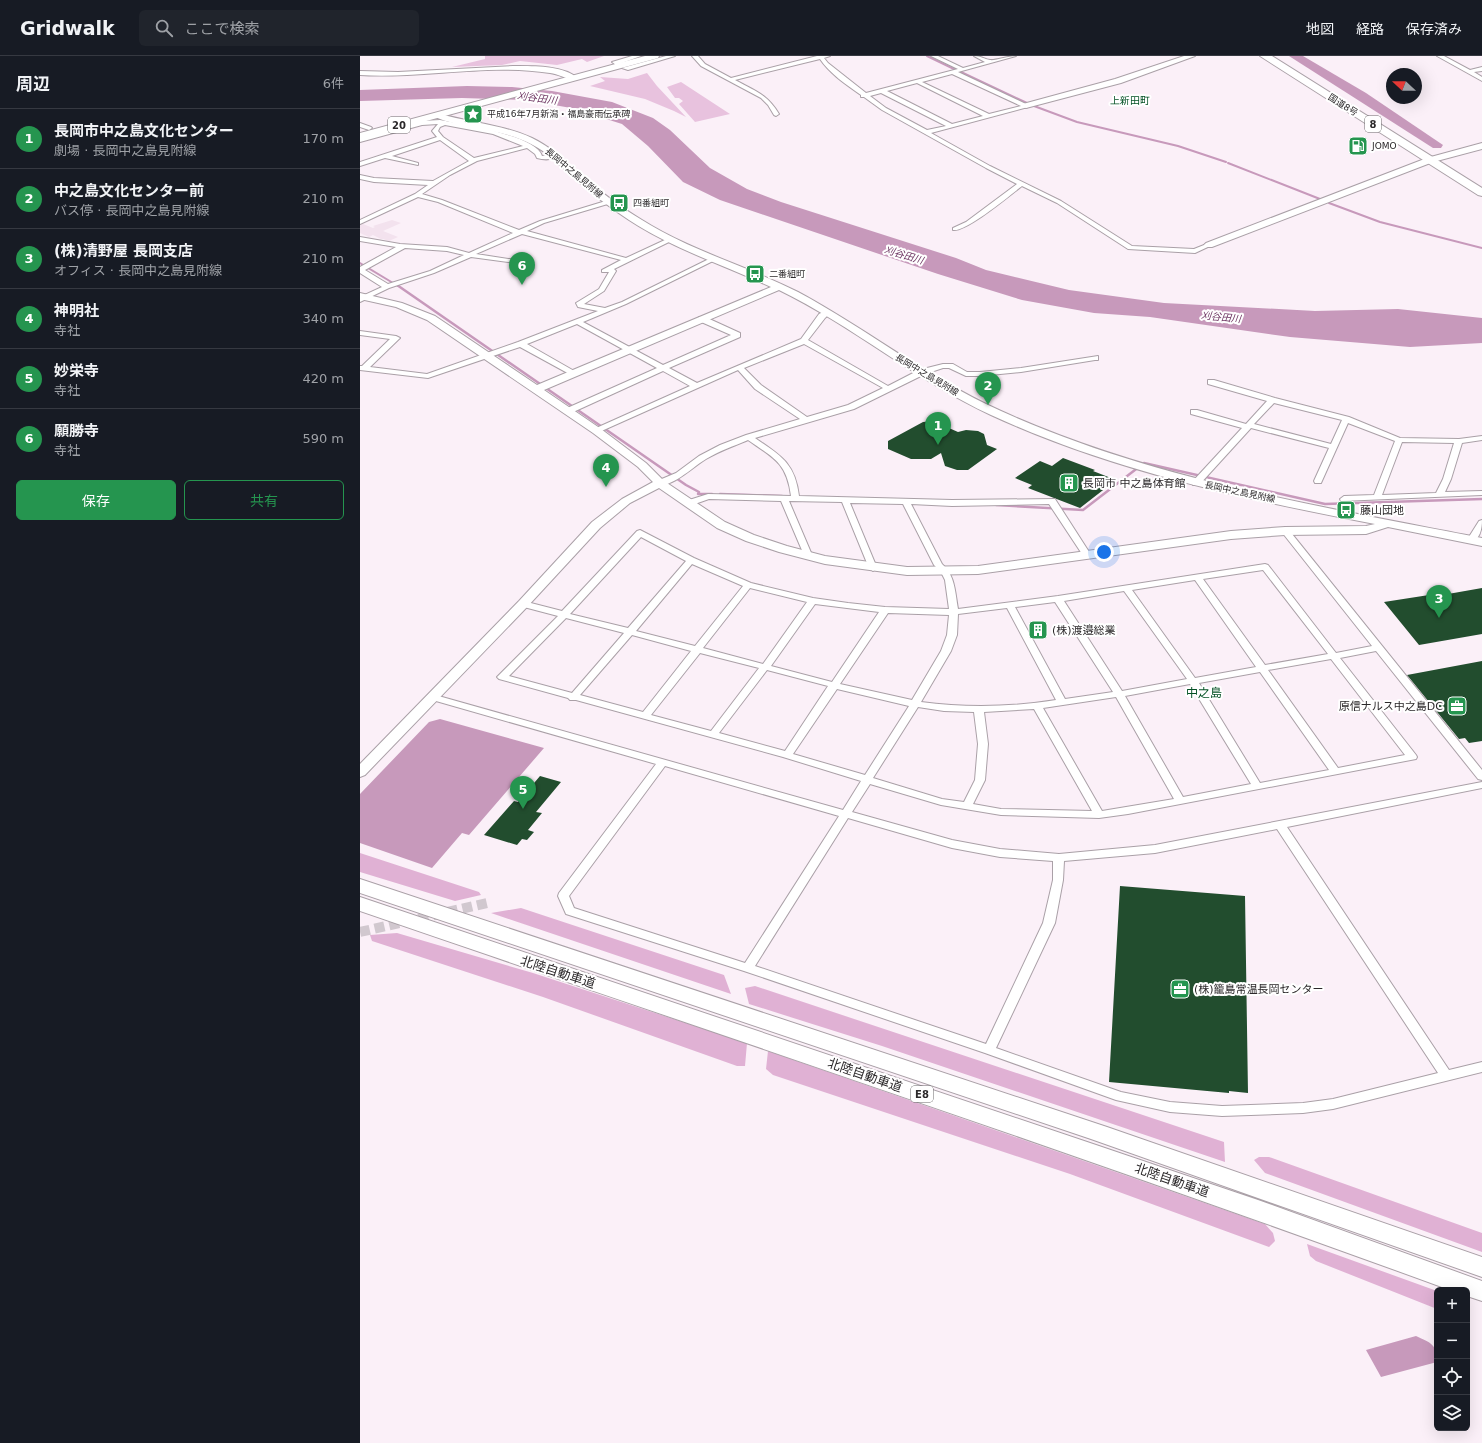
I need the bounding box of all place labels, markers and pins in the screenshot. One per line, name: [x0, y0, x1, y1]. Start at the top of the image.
place icon: 平成16年7月新潟・福島豪雨伝承碑: [462, 103, 484, 125]
place label: 平成16年7月新潟・福島豪雨伝承碑: [487, 109, 630, 119]
fuel station icon: JOMO: [1347, 135, 1369, 157]
place label: JOMO: [1371, 141, 1397, 151]
bus stop icon: 四番組町: [608, 192, 630, 214]
place label: 四番組町: [633, 198, 669, 208]
pin: 6: [509, 252, 535, 285]
bus stop icon: 二番組町: [744, 263, 766, 285]
place label: 二番組町: [769, 269, 805, 279]
pin: 2: [975, 372, 1001, 405]
pin: 1: [925, 412, 951, 445]
pin: 4: [593, 454, 619, 487]
building icon: 長岡市 中之島体育館: [1058, 472, 1080, 494]
place label: 長岡市 中之島体育館: [1083, 477, 1186, 490]
bus stop icon: 藤山団地: [1335, 499, 1357, 521]
place label: 藤山団地: [1360, 504, 1404, 517]
pin: 3: [1426, 585, 1452, 618]
building icon: (株)渡邉総業: [1027, 619, 1049, 641]
place label: (株)渡邉総業: [1052, 624, 1116, 637]
office icon: 原信ナルス中之島DC: [1446, 695, 1468, 717]
place label: 原信ナルス中之島DC: [1339, 700, 1443, 713]
pin: 5: [510, 776, 536, 809]
office icon: (株)籠島常温長岡センター: [1169, 978, 1191, 1000]
place label: (株)籠島常温長岡センター: [1194, 983, 1324, 996]

